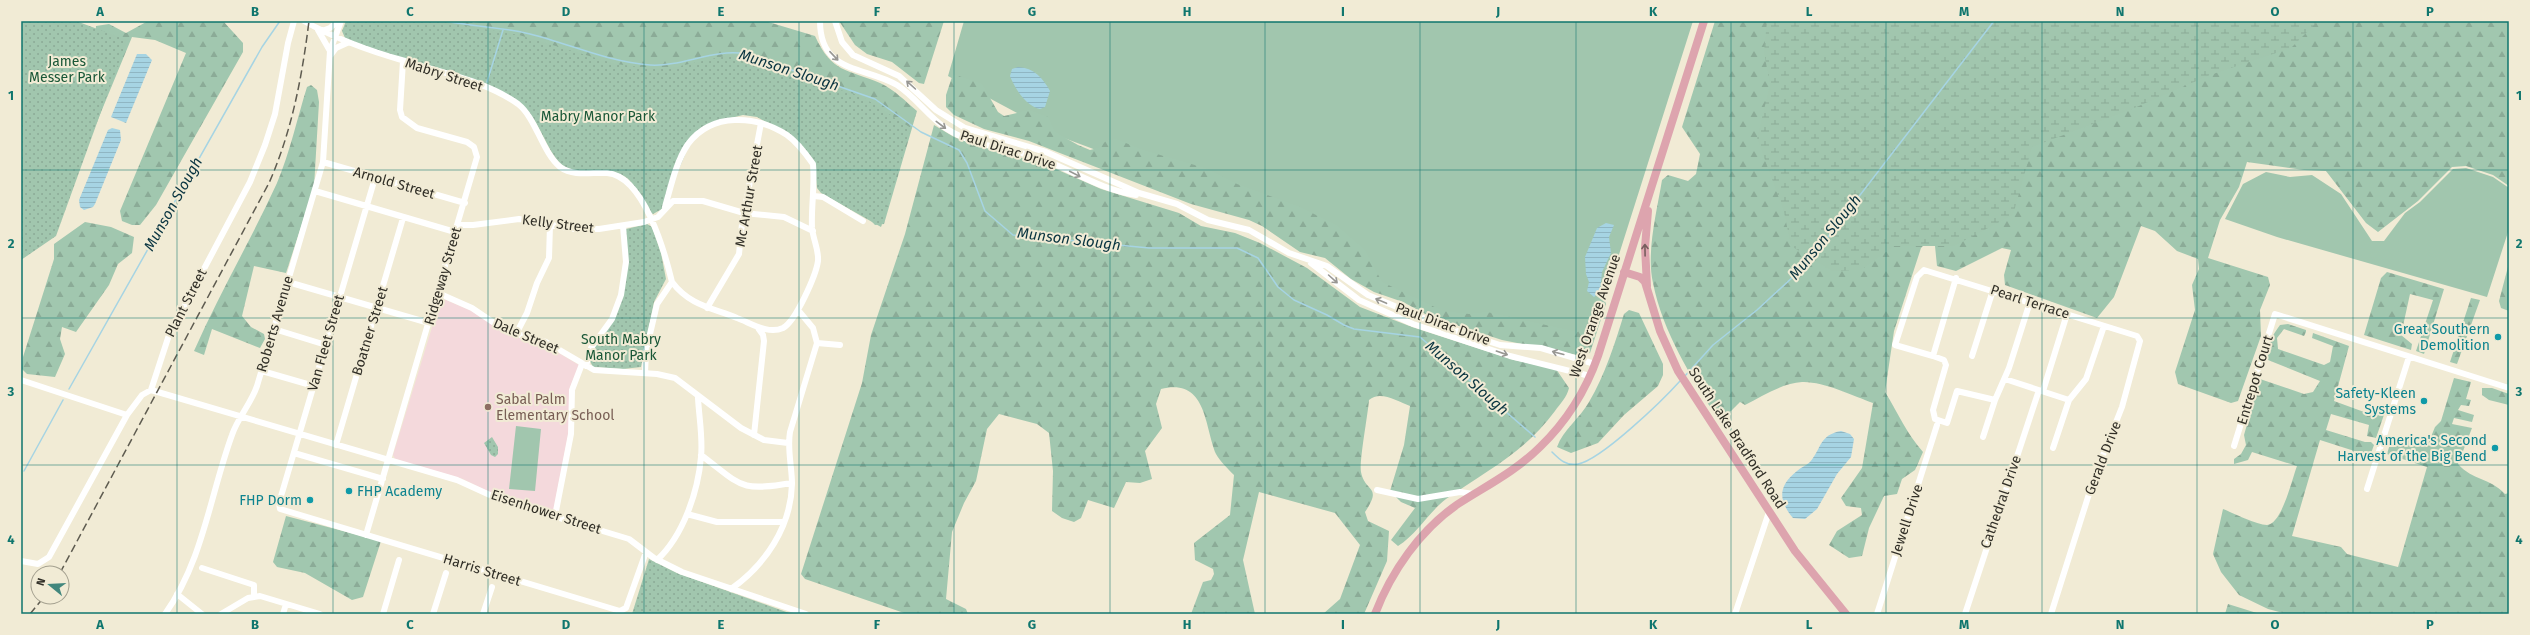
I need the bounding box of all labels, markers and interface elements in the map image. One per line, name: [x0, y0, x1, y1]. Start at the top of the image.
text: A: [95, 4, 104, 19]
text: B: [251, 4, 259, 19]
text: C: [406, 4, 414, 19]
text: D: [562, 4, 571, 19]
text: E: [718, 4, 725, 19]
text: F: [874, 4, 881, 19]
text: G: [1028, 4, 1036, 19]
text: H: [1183, 4, 1191, 19]
text: I: [1341, 4, 1345, 19]
text: J: [1495, 4, 1500, 19]
text: K: [1649, 4, 1658, 19]
text: L: [1806, 4, 1813, 19]
text: M: [1959, 4, 1969, 19]
text: N: [2116, 4, 2124, 19]
text: O: [2271, 4, 2280, 19]
text: P: [2426, 4, 2434, 19]
water label: Munson Slough: [737, 45, 841, 95]
one-way arrow: [829, 51, 838, 61]
park label: James Messer Park: [29, 53, 106, 86]
street label: Mabry Street: [403, 54, 486, 96]
one-way arrow: [905, 80, 916, 89]
text: 1: [8, 88, 14, 103]
text: 1: [2516, 88, 2522, 103]
park label: Mabry Manor Park: [541, 108, 656, 125]
one-way arrow: [935, 121, 946, 129]
street label: Paul Dirac Drive: [958, 127, 1058, 173]
street label: Mc Arthur Street: [732, 143, 766, 248]
water label: Munson Slough: [140, 154, 206, 254]
street label: Arnold Street: [351, 163, 438, 203]
one-way arrow: [1069, 171, 1081, 178]
water label: Munson Slough: [1785, 191, 1865, 283]
street label: Kelly Street: [521, 211, 596, 237]
street label: Ridgeway Street: [421, 224, 465, 327]
water label: Munson Slough: [1016, 224, 1122, 254]
text: 2: [8, 236, 15, 251]
text: 2: [2516, 236, 2523, 251]
one-way arrow: [1641, 244, 1649, 257]
street label: West Orange Avenue: [1566, 252, 1624, 380]
street label: Plant Street: [161, 265, 211, 340]
street label: Roberts Avenue: [253, 274, 297, 374]
one-way arrow: [1327, 275, 1338, 284]
street label: Pearl Terrace: [1988, 281, 2072, 323]
street label: Boatner Street: [348, 284, 392, 378]
street label: Van Fleet Street: [304, 292, 348, 393]
one-way arrow: [1375, 297, 1387, 304]
street label: Paul Dirac Drive: [1393, 299, 1493, 349]
street label: Dale Street: [491, 315, 562, 358]
place label: Great Southern Demolition: [2394, 321, 2490, 354]
park label: South Mabry Manor Park: [581, 331, 661, 364]
street label: Entrepot Court: [2233, 332, 2277, 427]
marker: Great Southern Demolition: [2493, 332, 2503, 342]
water label: Munson Slough: [1422, 337, 1512, 419]
one-way arrow: [1495, 349, 1507, 357]
one-way arrow: [1552, 349, 1565, 356]
street label: South Lake Bradford Road: [1685, 364, 1789, 512]
text: 3: [7, 384, 15, 399]
text: 3: [2515, 384, 2523, 399]
place label: Safety-Kleen Systems: [2335, 385, 2416, 418]
place label: Sabal Palm Elementary School: [496, 391, 614, 424]
marker: Safety-Kleen Systems: [2419, 396, 2429, 406]
marker: Sabal Palm Elementary School: [483, 402, 493, 412]
street label: Gerald Drive: [2081, 419, 2125, 497]
place label: America's Second Harvest of the Big Bend: [2337, 432, 2487, 465]
marker: America's Second Harvest of the Big Bend: [2490, 443, 2500, 453]
street label: Cathedral Drive: [1977, 453, 2025, 551]
street label: Jewell Drive: [1887, 482, 1927, 558]
place label: FHP Academy: [357, 483, 442, 500]
marker: FHP Academy: [344, 486, 354, 496]
street label: Eisenhower Street: [489, 486, 604, 538]
place label: FHP Dorm: [239, 492, 302, 509]
marker: FHP Dorm: [305, 495, 315, 505]
text: 4: [7, 532, 15, 547]
text: 4: [2515, 532, 2523, 547]
street label: Harris Street: [441, 550, 524, 590]
north arrow: [30, 565, 70, 605]
text: N: [34, 577, 48, 588]
text: A: [95, 617, 104, 632]
text: B: [251, 617, 259, 632]
text: C: [406, 617, 414, 632]
text: D: [562, 617, 571, 632]
text: E: [718, 617, 725, 632]
text: F: [874, 617, 881, 632]
text: G: [1028, 617, 1036, 632]
text: H: [1183, 617, 1191, 632]
text: I: [1341, 617, 1345, 632]
text: J: [1495, 617, 1500, 632]
text: K: [1649, 617, 1658, 632]
text: L: [1806, 617, 1813, 632]
text: M: [1959, 617, 1969, 632]
text: N: [2116, 617, 2124, 632]
text: O: [2271, 617, 2280, 632]
text: P: [2426, 617, 2434, 632]

